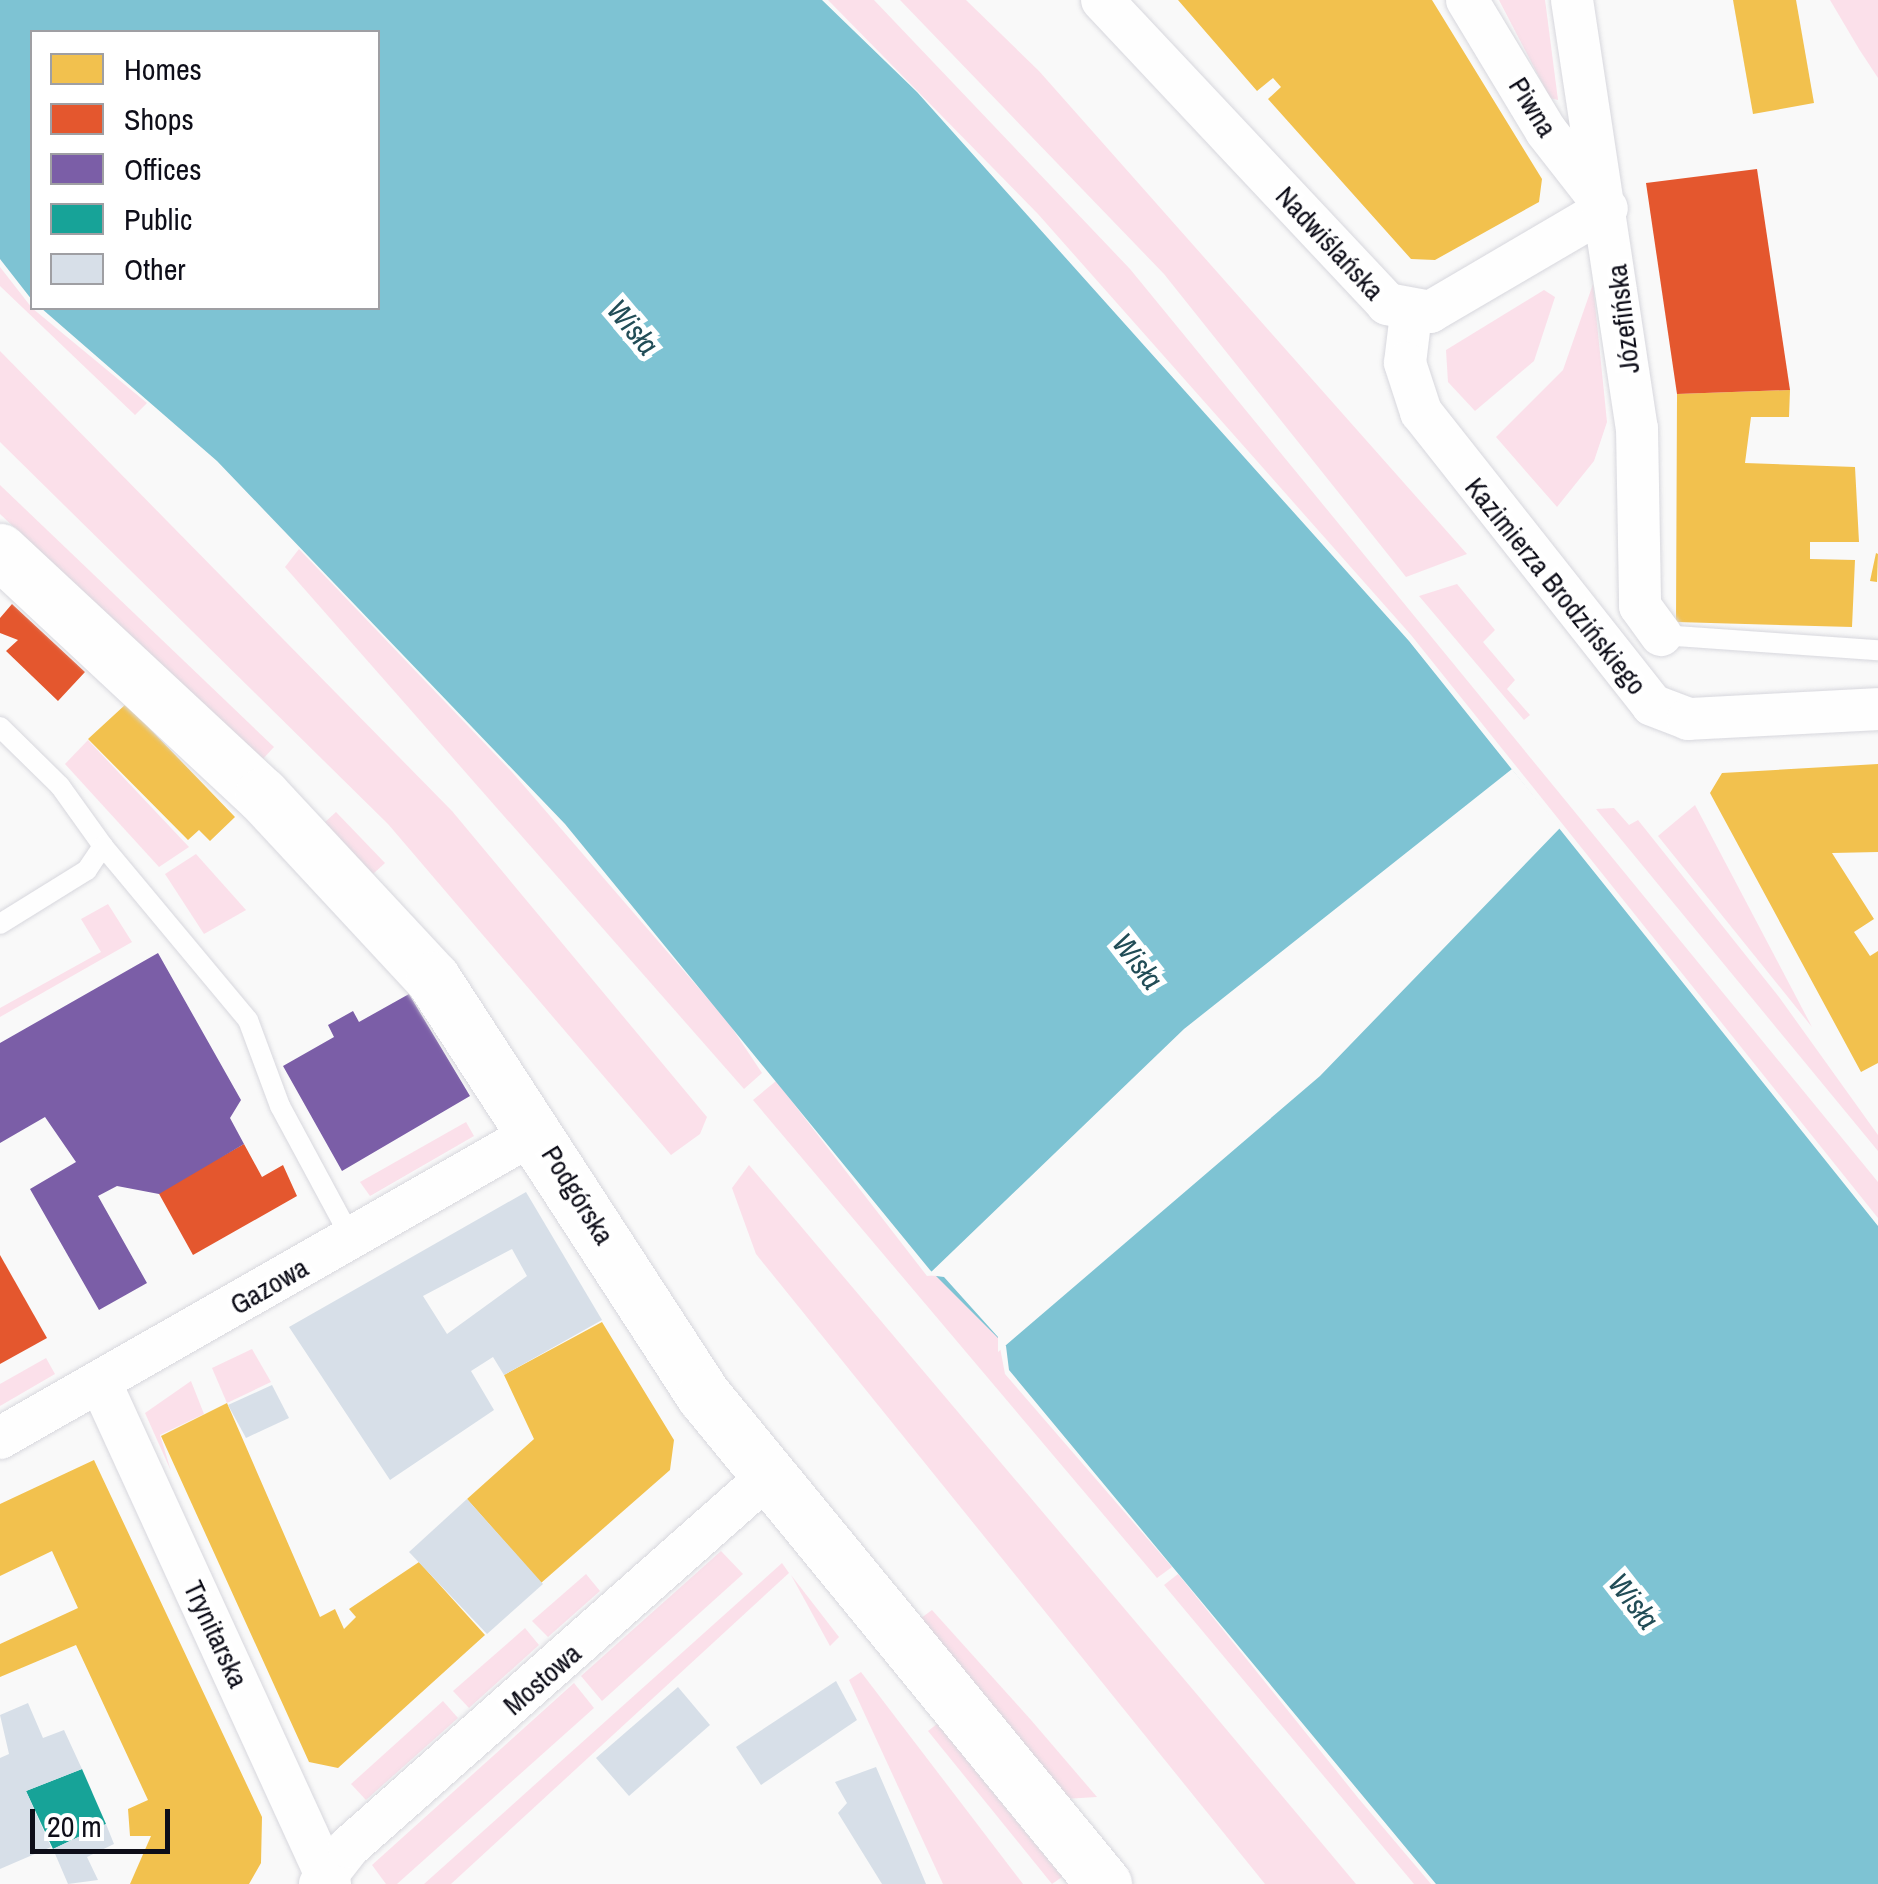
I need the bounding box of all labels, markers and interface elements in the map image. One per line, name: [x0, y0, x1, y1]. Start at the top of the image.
legend: [30, 30, 380, 310]
text: Homes: [124, 49, 202, 89]
street label: Piwna: [1502, 71, 1564, 143]
text: Shops: [124, 99, 194, 139]
text: Offices: [124, 149, 202, 189]
street label: Nadwiślańska: [1269, 179, 1391, 307]
text: Public: [124, 199, 192, 239]
text: Other: [124, 249, 186, 289]
street label: Józefińska: [1600, 262, 1646, 376]
water label: Wisła: [600, 292, 666, 362]
street label: Kazimierza Brodzińskiego: [1458, 471, 1654, 701]
water label: Wisła: [1105, 926, 1171, 996]
street label: Podgórska: [535, 1140, 621, 1250]
street label: Gazowa: [224, 1250, 314, 1322]
water label: Wisła: [1601, 1566, 1667, 1636]
street label: Trynitarska: [177, 1575, 255, 1693]
street label: Mostowa: [496, 1636, 588, 1722]
scale bar: [35, 1789, 175, 1851]
text: 20 m: [47, 1806, 102, 1846]

